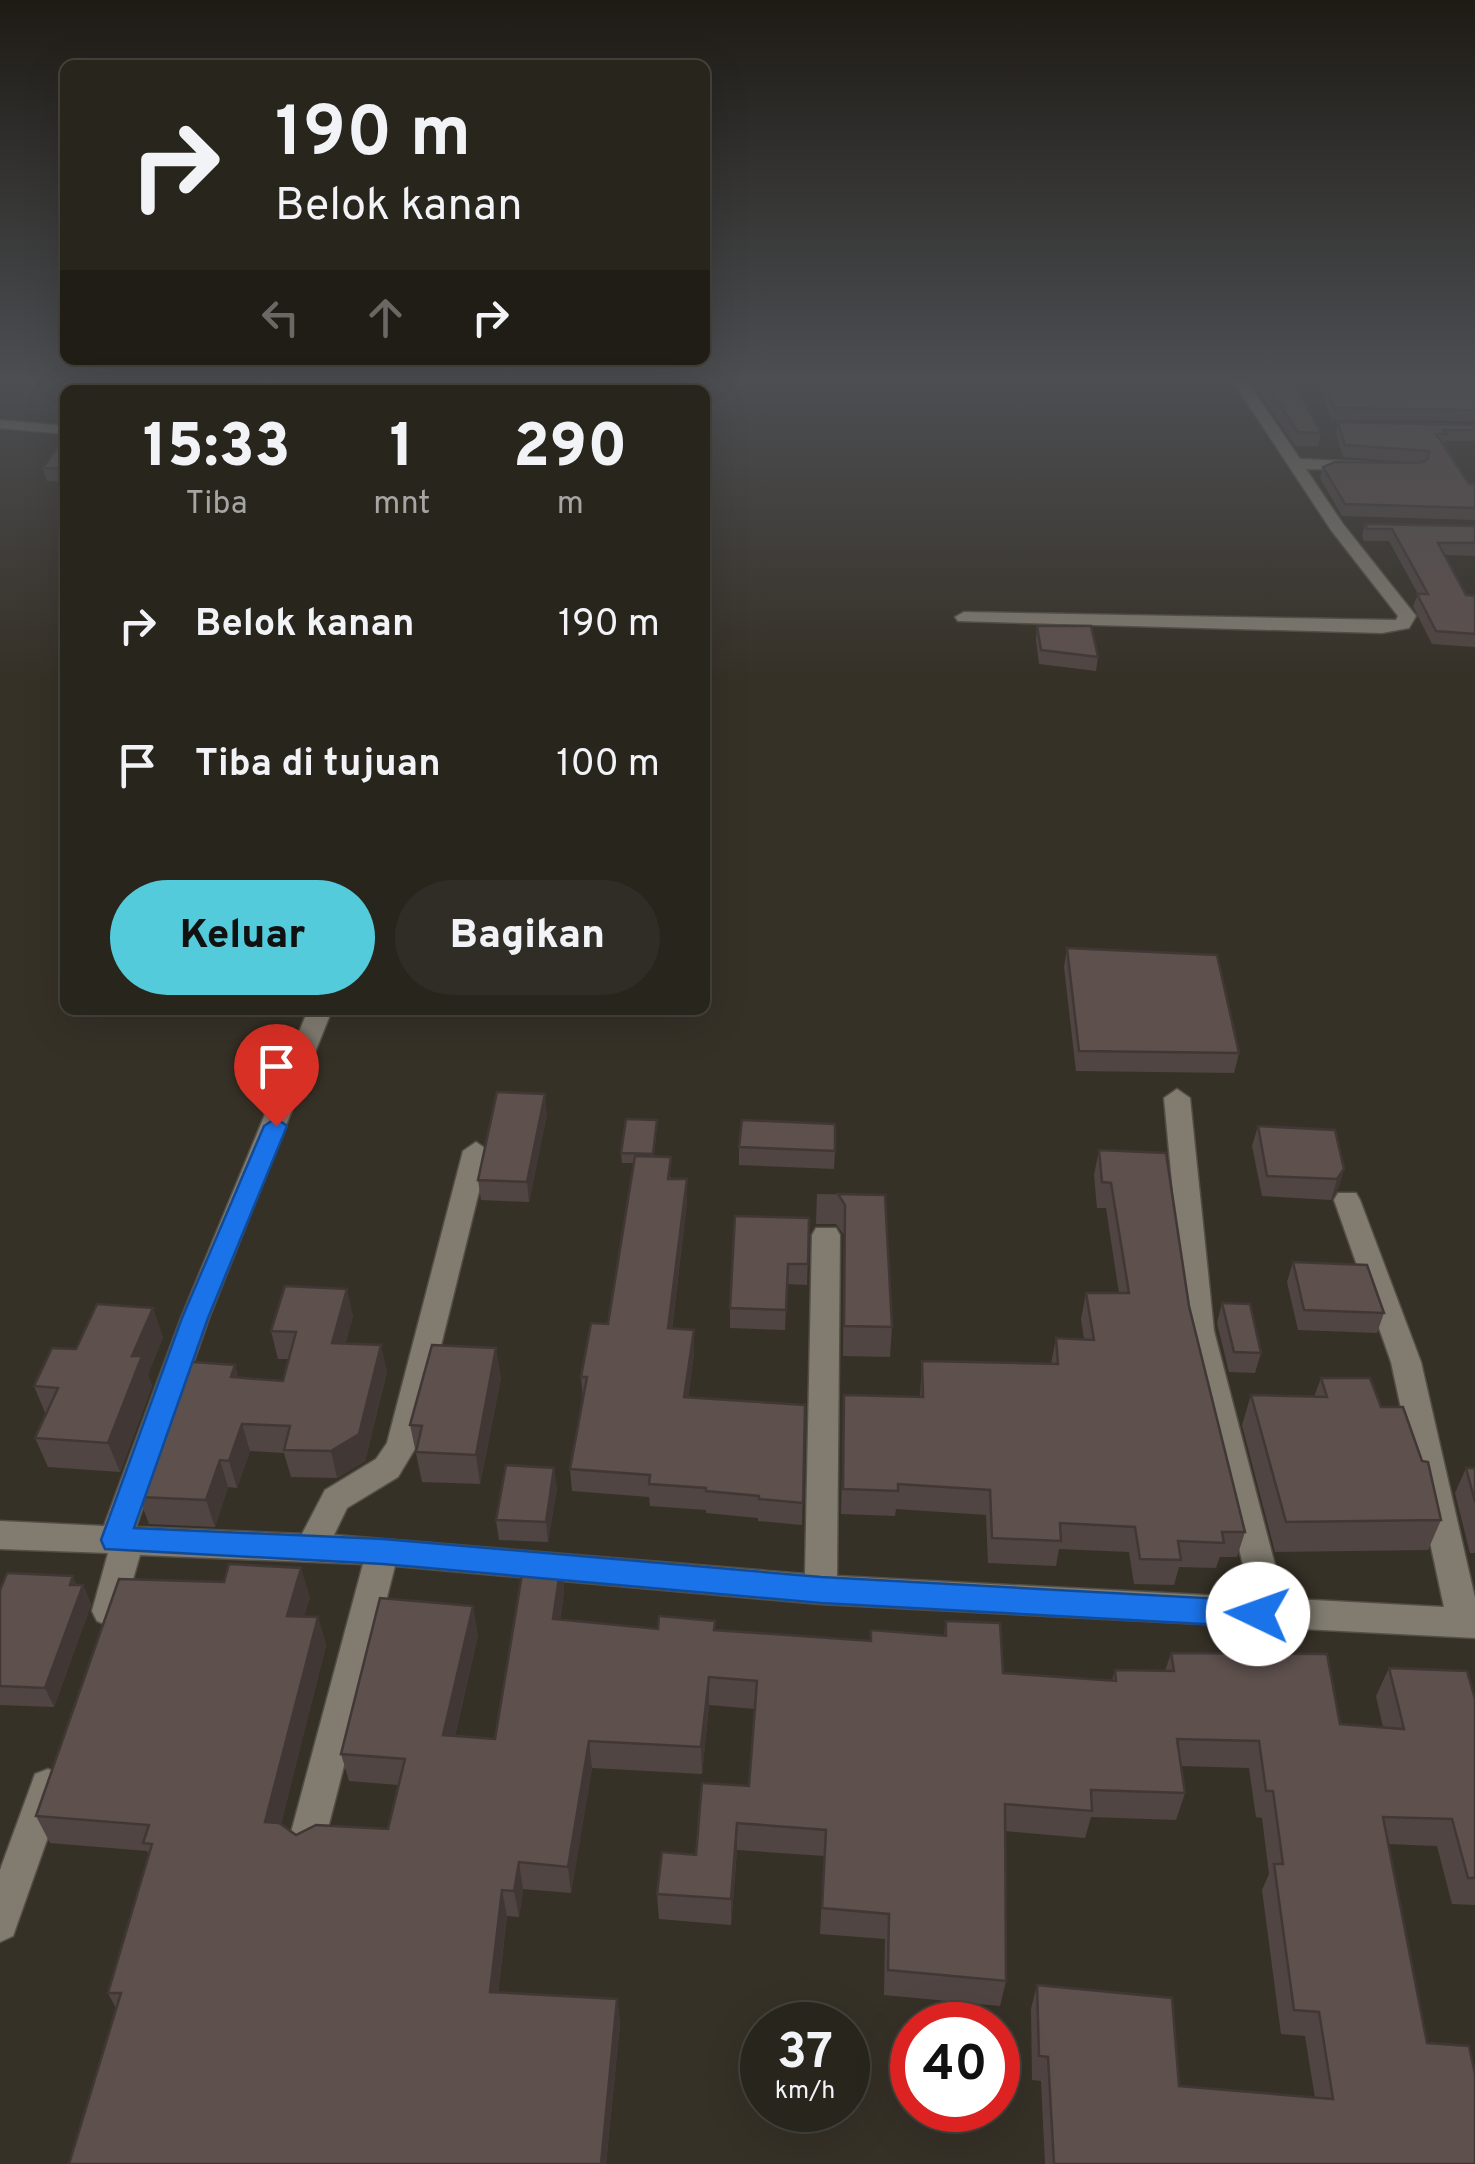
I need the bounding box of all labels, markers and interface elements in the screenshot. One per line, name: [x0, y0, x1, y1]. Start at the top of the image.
text: 190 m: [275, 92, 471, 181]
icon: right: [110, 100, 240, 230]
text: Belok kanan: [275, 179, 523, 236]
icon: left: [253, 290, 308, 345]
icon: ahead: [358, 290, 413, 345]
icon: right: [463, 290, 518, 345]
text: 15:33: [143, 412, 291, 488]
text: 1: [390, 412, 414, 488]
text: 290: [513, 412, 627, 488]
text: Tiba: [186, 485, 248, 525]
text: mnt: [373, 485, 430, 525]
text: m: [557, 485, 584, 525]
icon: right: [110, 598, 165, 653]
text: Belok kanan: [195, 601, 414, 650]
text: 190 m: [558, 601, 660, 650]
icon: arrive: [110, 738, 165, 793]
text: Tiba di tujuan: [195, 741, 441, 790]
text: 100 m: [556, 741, 660, 790]
button: Keluar: [110, 880, 375, 995]
button: Bagikan: [395, 880, 660, 995]
pin: [234, 1024, 319, 1127]
icon: arrive: [249, 1039, 304, 1094]
position arrow: [1206, 1562, 1310, 1666]
speed limit sign: 40: [890, 2002, 1020, 2132]
text: 37: [777, 2023, 833, 2086]
text: km/h: [775, 2076, 835, 2108]

